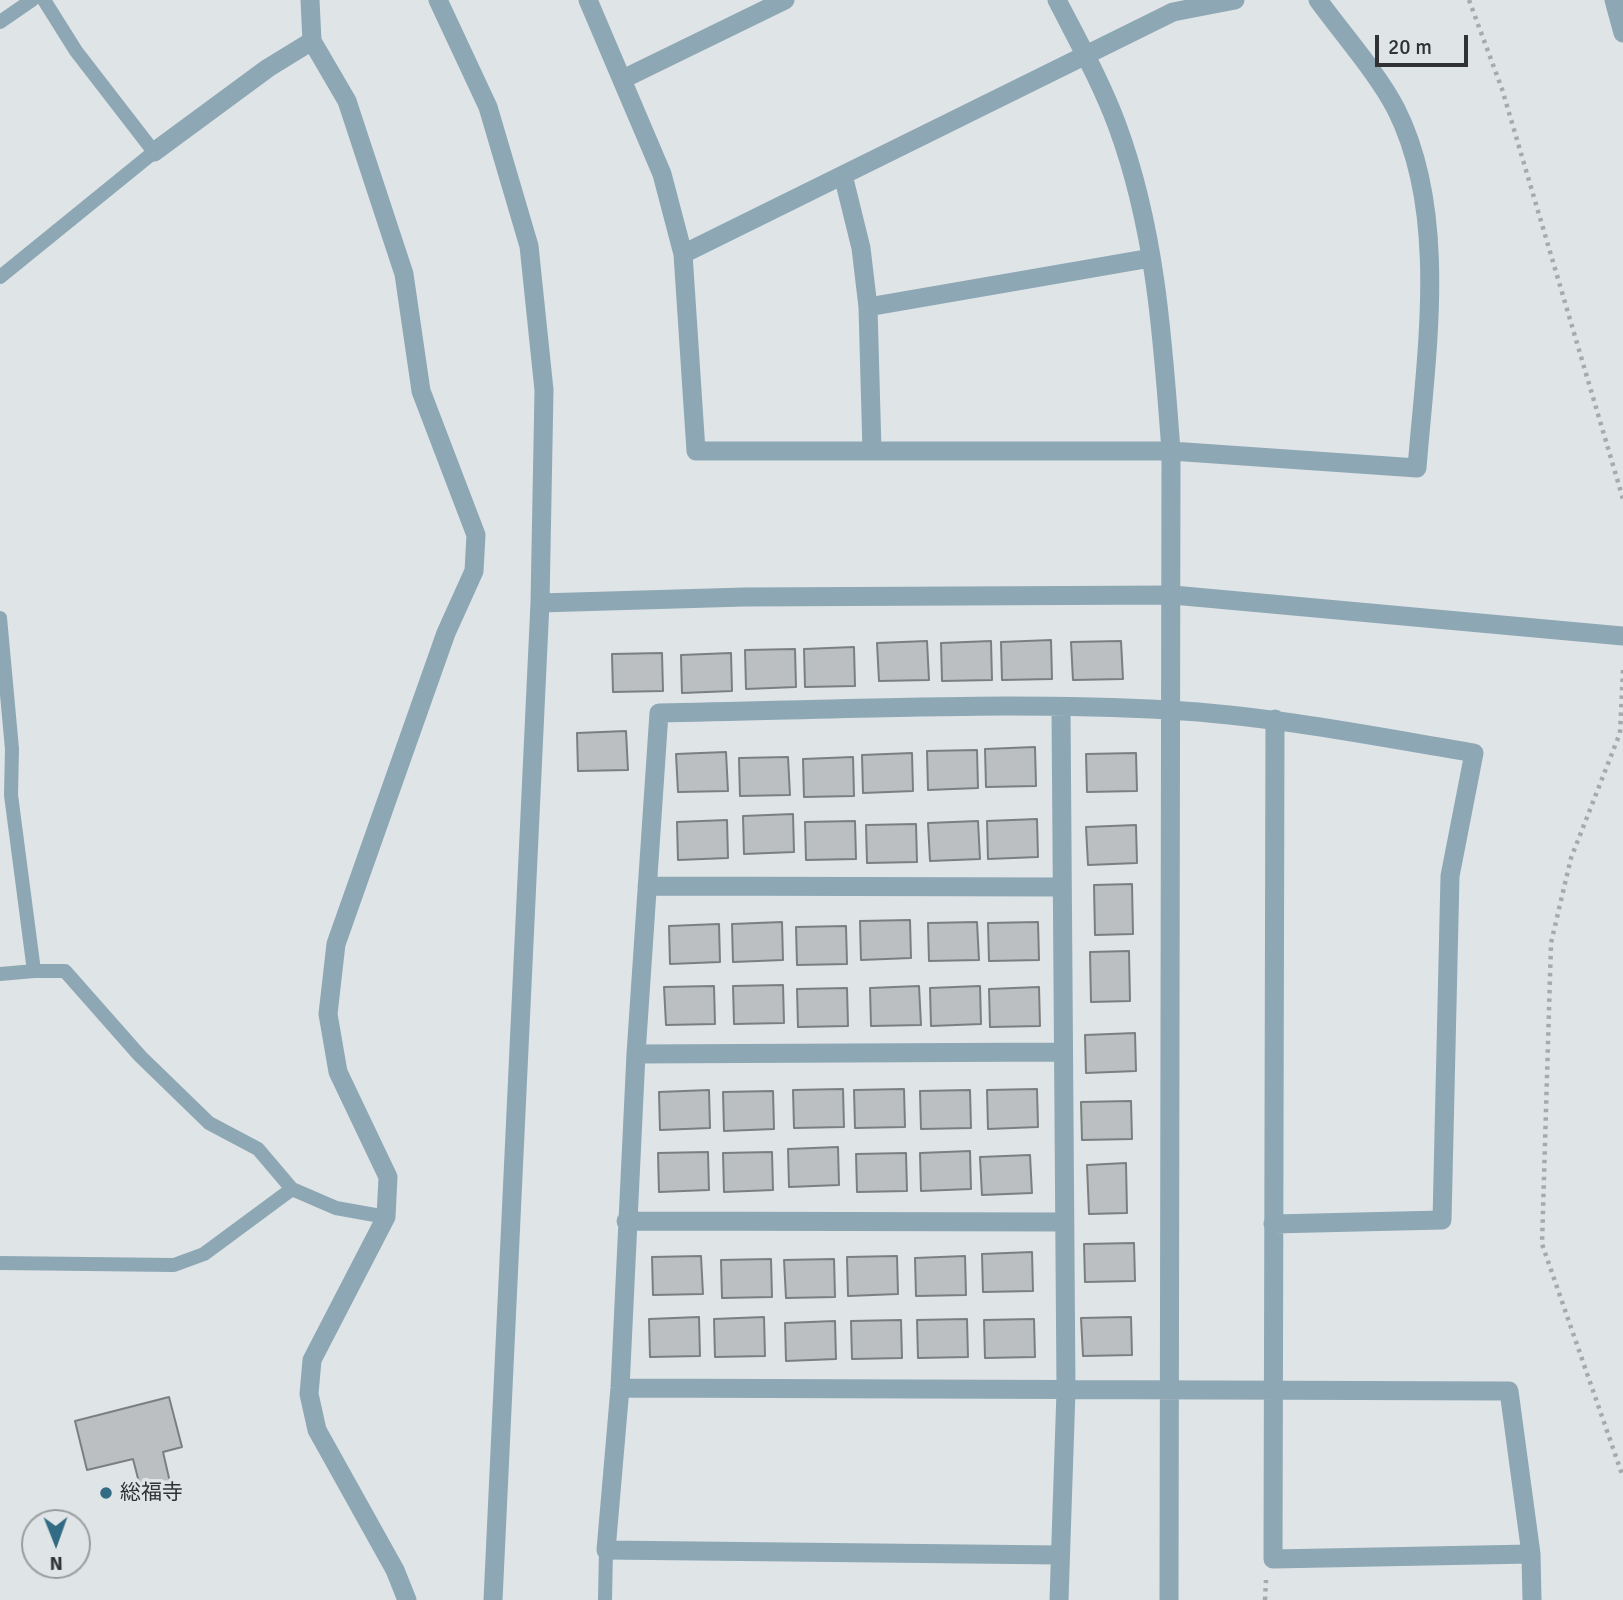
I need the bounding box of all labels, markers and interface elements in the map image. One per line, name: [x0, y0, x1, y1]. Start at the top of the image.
scale bar: [1378, 21, 1471, 65]
text: 20 m: [1388, 34, 1432, 60]
place label: 総福寺: [120, 1480, 183, 1506]
marker: 総福寺: [98, 1485, 114, 1501]
north arrow: [21, 1509, 91, 1579]
text: N: [50, 1551, 63, 1575]

